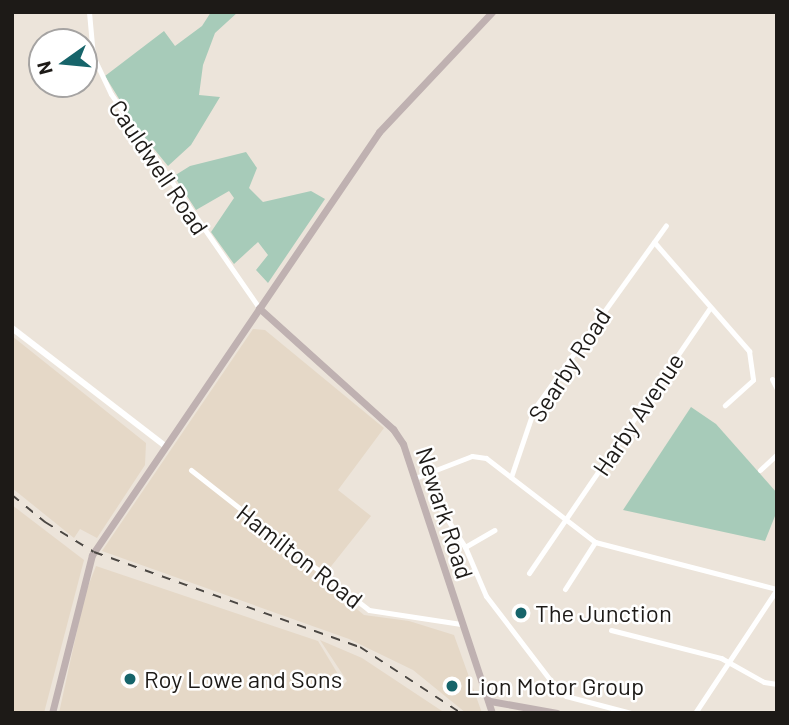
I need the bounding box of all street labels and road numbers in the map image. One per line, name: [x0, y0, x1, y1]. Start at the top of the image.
street label: Cauldwell Road: [103, 94, 215, 240]
street label: Searby Road: [522, 303, 616, 427]
street label: Harby Avenue: [586, 347, 690, 481]
street label: Newark Road: [410, 444, 480, 582]
street label: Hamilton Road: [231, 498, 369, 614]

